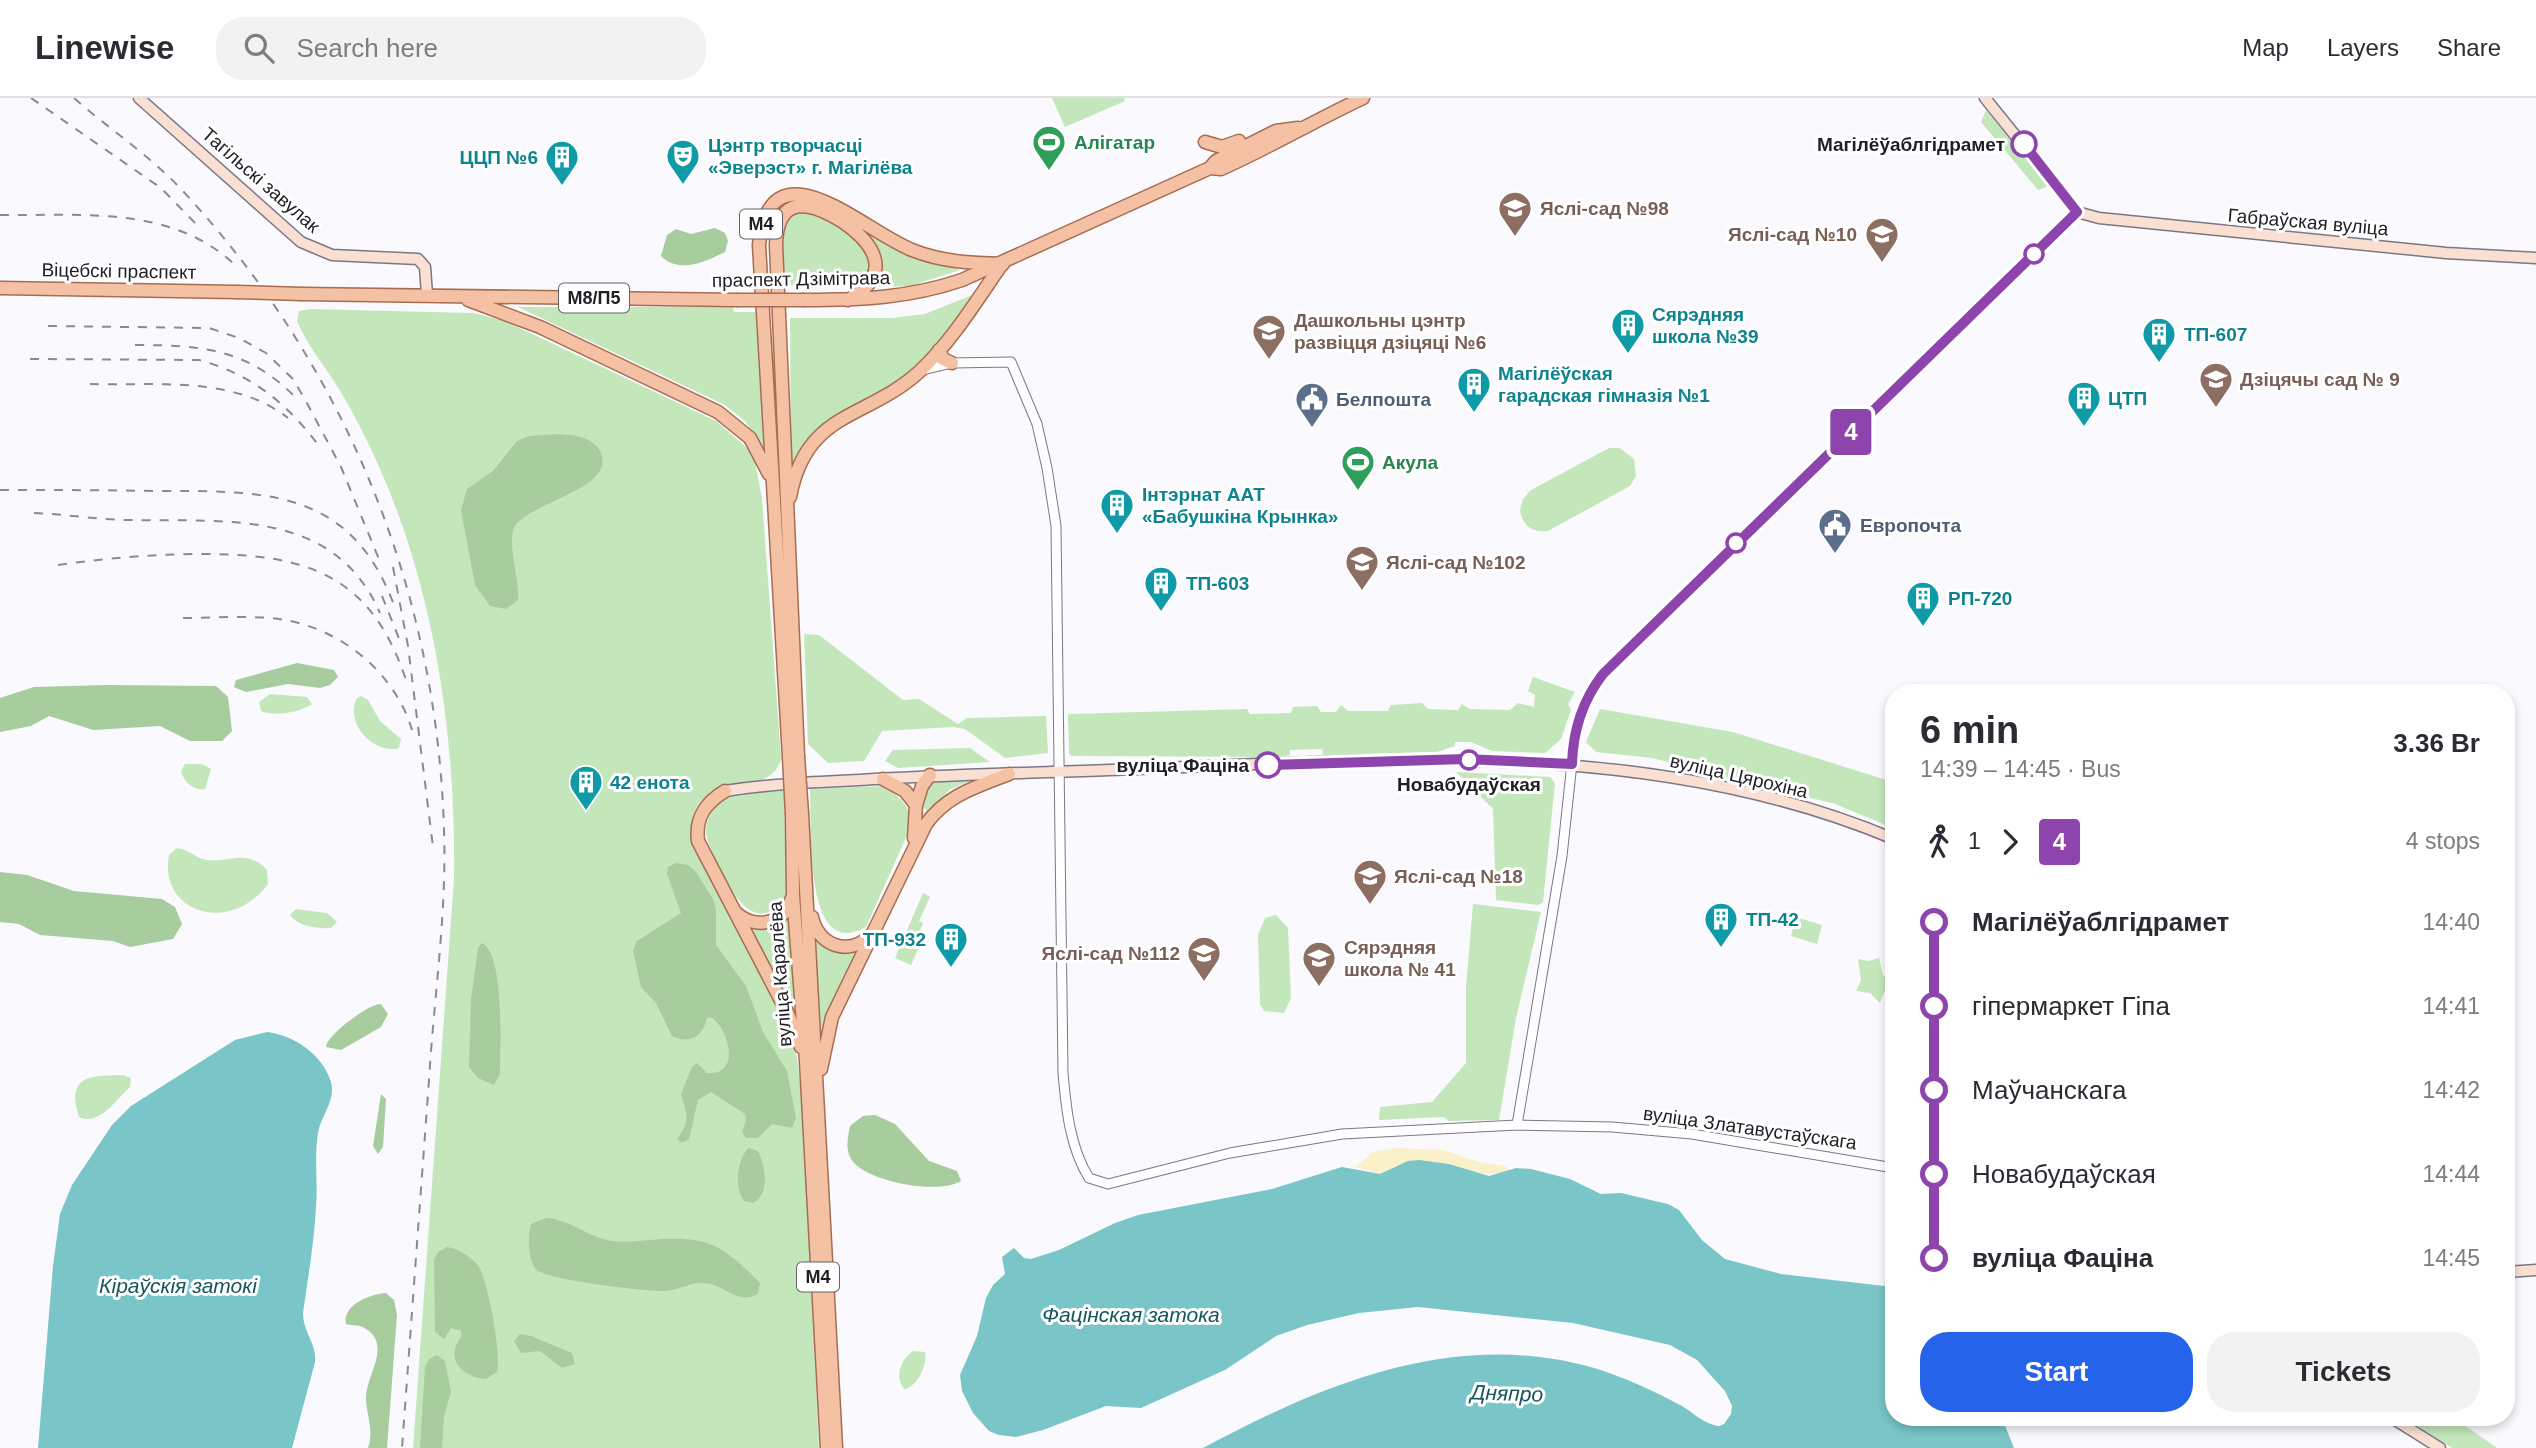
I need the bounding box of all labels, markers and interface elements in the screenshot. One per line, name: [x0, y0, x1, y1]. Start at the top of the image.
search box: [216, 17, 706, 80]
text: Linewise: [35, 29, 174, 66]
icon: search: [240, 29, 278, 67]
text: Search here: [296, 33, 438, 63]
text: Map: [2242, 34, 2289, 61]
text: Layers: [2327, 34, 2399, 61]
text: Share: [2437, 34, 2501, 61]
street label: Тагільскі завулак: [198, 123, 325, 237]
sports icon: Алігатар: [1030, 123, 1068, 172]
marker: Магілёўаблгідрамет: [2011, 131, 2037, 157]
place label: Алігатар: [1074, 132, 1155, 153]
place label: Магілёўаблгідрамет: [1817, 134, 2005, 155]
place label: Цэнтр творчасці «Эверэст» г. Магілёва: [708, 135, 913, 178]
theatre icon: Цэнтр творчасці «Эверэст» г. Магілёва: [664, 137, 702, 186]
building icon: ЦЦП №6: [543, 138, 581, 187]
place label: ЦЦП №6: [460, 147, 538, 168]
school or university icon: Яслі-сад №98: [1496, 189, 1534, 238]
place label: Яслі-сад №98: [1540, 198, 1669, 219]
street label: Габраўская вуліца: [2227, 205, 2390, 240]
road number: М4: [740, 210, 782, 238]
school or university icon: Яслі-сад №10: [1863, 215, 1901, 264]
place label: Яслі-сад №10: [1728, 224, 1857, 245]
unlabelled marker: [2024, 244, 2044, 264]
street label: Віцебскі праспект: [41, 259, 197, 283]
street label: праспект Дзімітрава: [712, 267, 891, 291]
road number: М8/П5: [559, 284, 629, 313]
place label: Сярэдняя школа №39: [1652, 304, 1758, 347]
building icon: Сярэдняя школа №39: [1609, 306, 1647, 355]
place label: Дашкольны цэнтр развіцця дзіцяці №6: [1294, 310, 1486, 353]
school or university icon: Дашкольны цэнтр развіцця дзіцяці №6: [1250, 312, 1288, 361]
building icon: ТП-607: [2140, 315, 2178, 364]
place label: ТП-607: [2184, 324, 2247, 345]
school or university icon: Дзіцячы сад № 9: [2197, 360, 2235, 409]
place label: Магілёўская гарадская гімназія №1: [1498, 363, 1710, 406]
building icon: Магілёўская гарадская гімназія №1: [1455, 365, 1493, 414]
place label: Дзіцячы сад № 9: [2240, 369, 2400, 390]
building icon: ЦТП: [2065, 379, 2103, 428]
public building icon: Белпошта: [1293, 380, 1331, 429]
place label: ЦТП: [2108, 388, 2147, 409]
place label: Белпошта: [1336, 389, 1432, 410]
line badge: 4: [1828, 409, 1874, 455]
text: 4: [1844, 418, 1858, 445]
sports icon: Акула: [1339, 443, 1377, 492]
place label: Акула: [1382, 452, 1439, 473]
place label: Інтэрнат ААТ «Бабушкіна Крынка»: [1142, 484, 1338, 527]
building icon: Інтэрнат ААТ «Бабушкіна Крынка»: [1098, 486, 1136, 535]
public building icon: Европочта: [1816, 506, 1854, 555]
place label: Европочта: [1860, 515, 1962, 536]
unlabelled marker: [1726, 533, 1746, 553]
school or university icon: Яслі-сад №102: [1343, 543, 1381, 592]
place label: Яслі-сад №102: [1386, 552, 1526, 573]
building icon: ТП-603: [1142, 564, 1180, 613]
place label: ТП-603: [1186, 573, 1249, 594]
building icon: РП-720: [1904, 579, 1942, 628]
place label: РП-720: [1948, 588, 2012, 609]
text: 6 min: [1920, 709, 2019, 751]
text: 3.36 Br: [2393, 728, 2480, 758]
marker: Новабудаўская: [1459, 750, 1479, 770]
street label: вуліца Цярохіна: [1668, 750, 1810, 802]
marker: вуліца Фаціна: [1255, 752, 1281, 778]
place label: вуліца Фаціна: [1117, 755, 1249, 776]
text: 14:39 – 14:45 · Bus: [1920, 756, 2121, 782]
building icon: 42 енота: [567, 763, 605, 812]
place label: 42 енота: [610, 772, 690, 793]
place label: Новабудаўская: [1397, 774, 1541, 795]
icon: walk: [1920, 823, 1958, 861]
icon: forward: [1991, 823, 2029, 861]
text: 1: [1968, 828, 1981, 854]
text: 4: [2053, 828, 2066, 855]
text: 4 stops: [2406, 828, 2480, 854]
school or university icon: Яслі-сад №18: [1351, 857, 1389, 906]
place label: Яслі-сад №18: [1394, 866, 1523, 887]
street label: вуліца Каралёва: [764, 900, 796, 1047]
building icon: ТП-42: [1702, 900, 1740, 949]
text: Магілёўаблгідрамет: [1972, 907, 2229, 937]
place label: ТП-42: [1746, 909, 1799, 930]
text: 14:40: [2422, 909, 2480, 935]
building icon: ТП-932: [932, 920, 970, 969]
place label: ТП-932: [863, 929, 926, 950]
school or university icon: Яслі-сад №112: [1185, 934, 1223, 983]
place label: Сярэдняя школа № 41: [1344, 937, 1456, 980]
school or university icon: Сярэдняя школа № 41: [1300, 939, 1338, 988]
place label: Яслі-сад №112: [1042, 943, 1180, 964]
text: гіпермаркет Гіпа: [1972, 991, 2170, 1021]
text: 14:41: [2422, 993, 2480, 1019]
text: Маўчанскага: [1972, 1075, 2127, 1105]
text: 14:42: [2422, 1077, 2480, 1103]
street label: вуліца Златавустаўскага: [1642, 1103, 1859, 1153]
text: Новабудаўская: [1972, 1159, 2156, 1189]
text: 14:44: [2422, 1161, 2480, 1187]
text: вуліца Фаціна: [1972, 1243, 2153, 1273]
text: 14:45: [2422, 1245, 2480, 1271]
road number: М4: [797, 1262, 839, 1292]
water label: Кіраўскія затокі: [99, 1274, 258, 1297]
water label: Фацінская затока: [1042, 1303, 1220, 1326]
button: Start: [1920, 1332, 2193, 1412]
button: Tickets: [2207, 1332, 2480, 1412]
water label: Дняпро: [1468, 1380, 1544, 1406]

